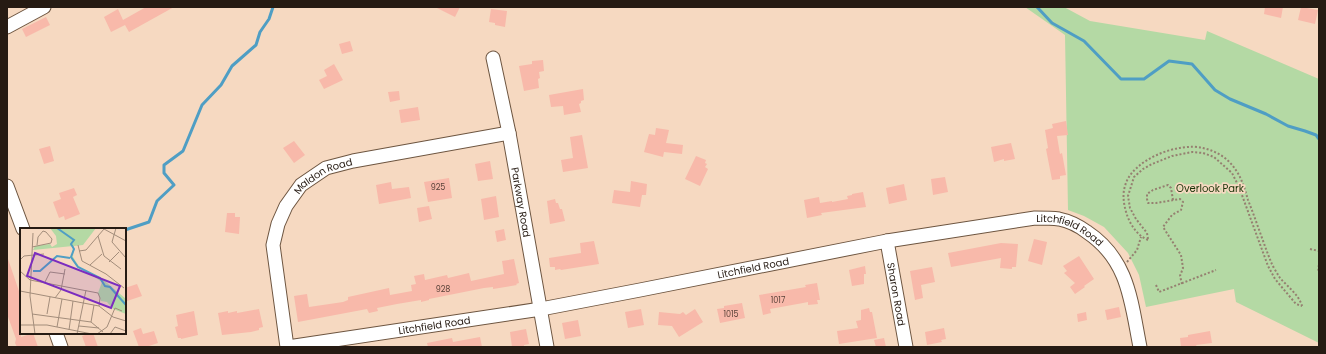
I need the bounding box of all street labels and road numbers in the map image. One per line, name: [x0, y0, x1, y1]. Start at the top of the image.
street label: Maldon Road: [290, 154, 354, 197]
street label: Parkway Road: [508, 166, 535, 238]
street label: Litchfield Road: [1036, 210, 1107, 249]
street label: Litchfield Road: [716, 253, 790, 282]
street label: Sharon Road: [883, 261, 910, 327]
street label: Litchfield Road: [397, 312, 471, 338]

